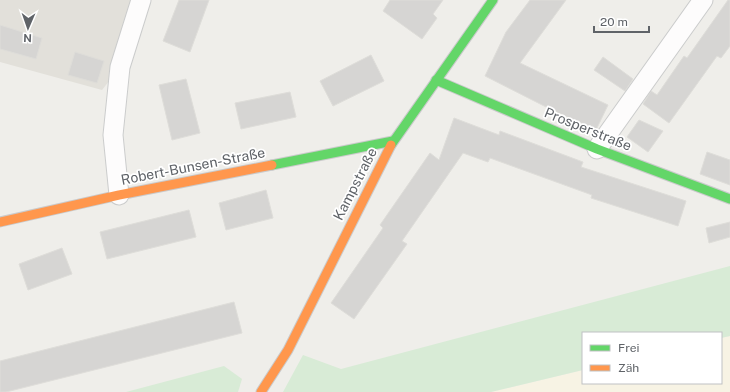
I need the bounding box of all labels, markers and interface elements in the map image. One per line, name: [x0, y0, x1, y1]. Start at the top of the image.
north arrow: [8, 8, 48, 48]
scale bar: [594, 8, 649, 34]
text: 20 m: [600, 15, 628, 29]
text: N: [23, 32, 32, 44]
street label: Prosperstraße: [542, 104, 634, 154]
street label: Robert-Bunsen-Straße: [120, 144, 266, 188]
street label: Kampstraße: [330, 145, 380, 223]
legend: [582, 332, 722, 384]
text: Frei: [618, 341, 640, 355]
text: Zäh: [618, 361, 639, 375]

